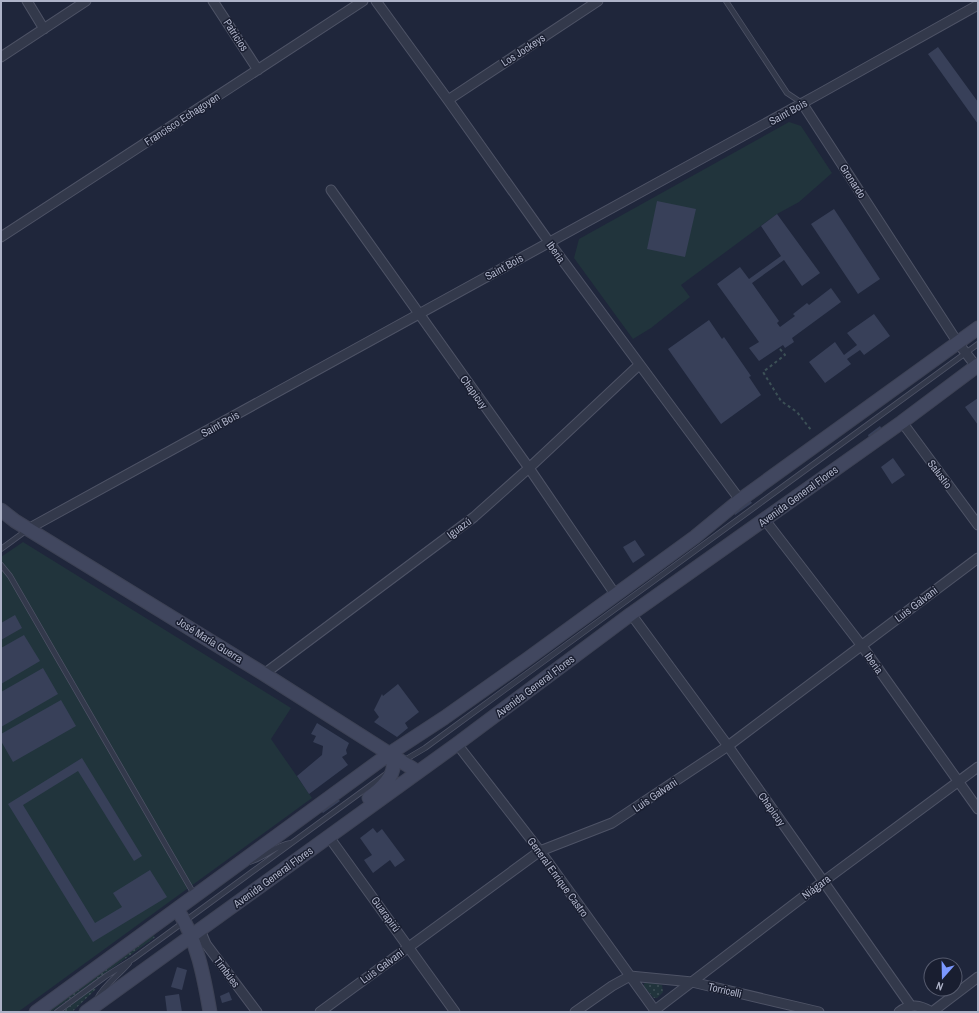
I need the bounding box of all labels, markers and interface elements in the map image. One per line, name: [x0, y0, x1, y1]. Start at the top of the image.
street label: Patricios: [220, 16, 252, 54]
street label: Los Jockeys: [498, 30, 548, 69]
street label: Francisco Echagoyen: [142, 89, 222, 149]
street label: Saint Bois: [766, 96, 810, 128]
street label: Gronardo: [837, 161, 869, 201]
street label: Iberia: [544, 239, 568, 265]
street label: Saint Bois: [482, 251, 526, 283]
street label: Chapicuy: [457, 372, 491, 412]
street label: Saint Bois: [198, 408, 242, 440]
street label: Salustio: [925, 457, 955, 491]
street label: Avenida General Flores: [755, 462, 841, 530]
street label: Iguazú: [444, 514, 474, 542]
street label: Luis Galvani: [892, 583, 940, 625]
street label: José María Guerra: [174, 614, 246, 666]
street label: Iberia: [862, 650, 886, 676]
street label: Avenida General Flores: [492, 651, 578, 721]
street label: Luis Galvani: [630, 775, 680, 815]
street label: Chapicuy: [755, 789, 789, 829]
street label: General Enrique Castro: [524, 834, 592, 920]
street label: Avenida General Flores: [230, 843, 316, 911]
street label: Niágara: [799, 872, 833, 902]
street label: Guarapirú: [368, 893, 404, 935]
street label: Luis Galvani: [357, 945, 407, 987]
street label: Timbúes: [211, 954, 243, 991]
north arrow: [923, 957, 963, 997]
street label: Torricelli: [707, 979, 743, 1001]
text: N: [934, 979, 945, 994]

